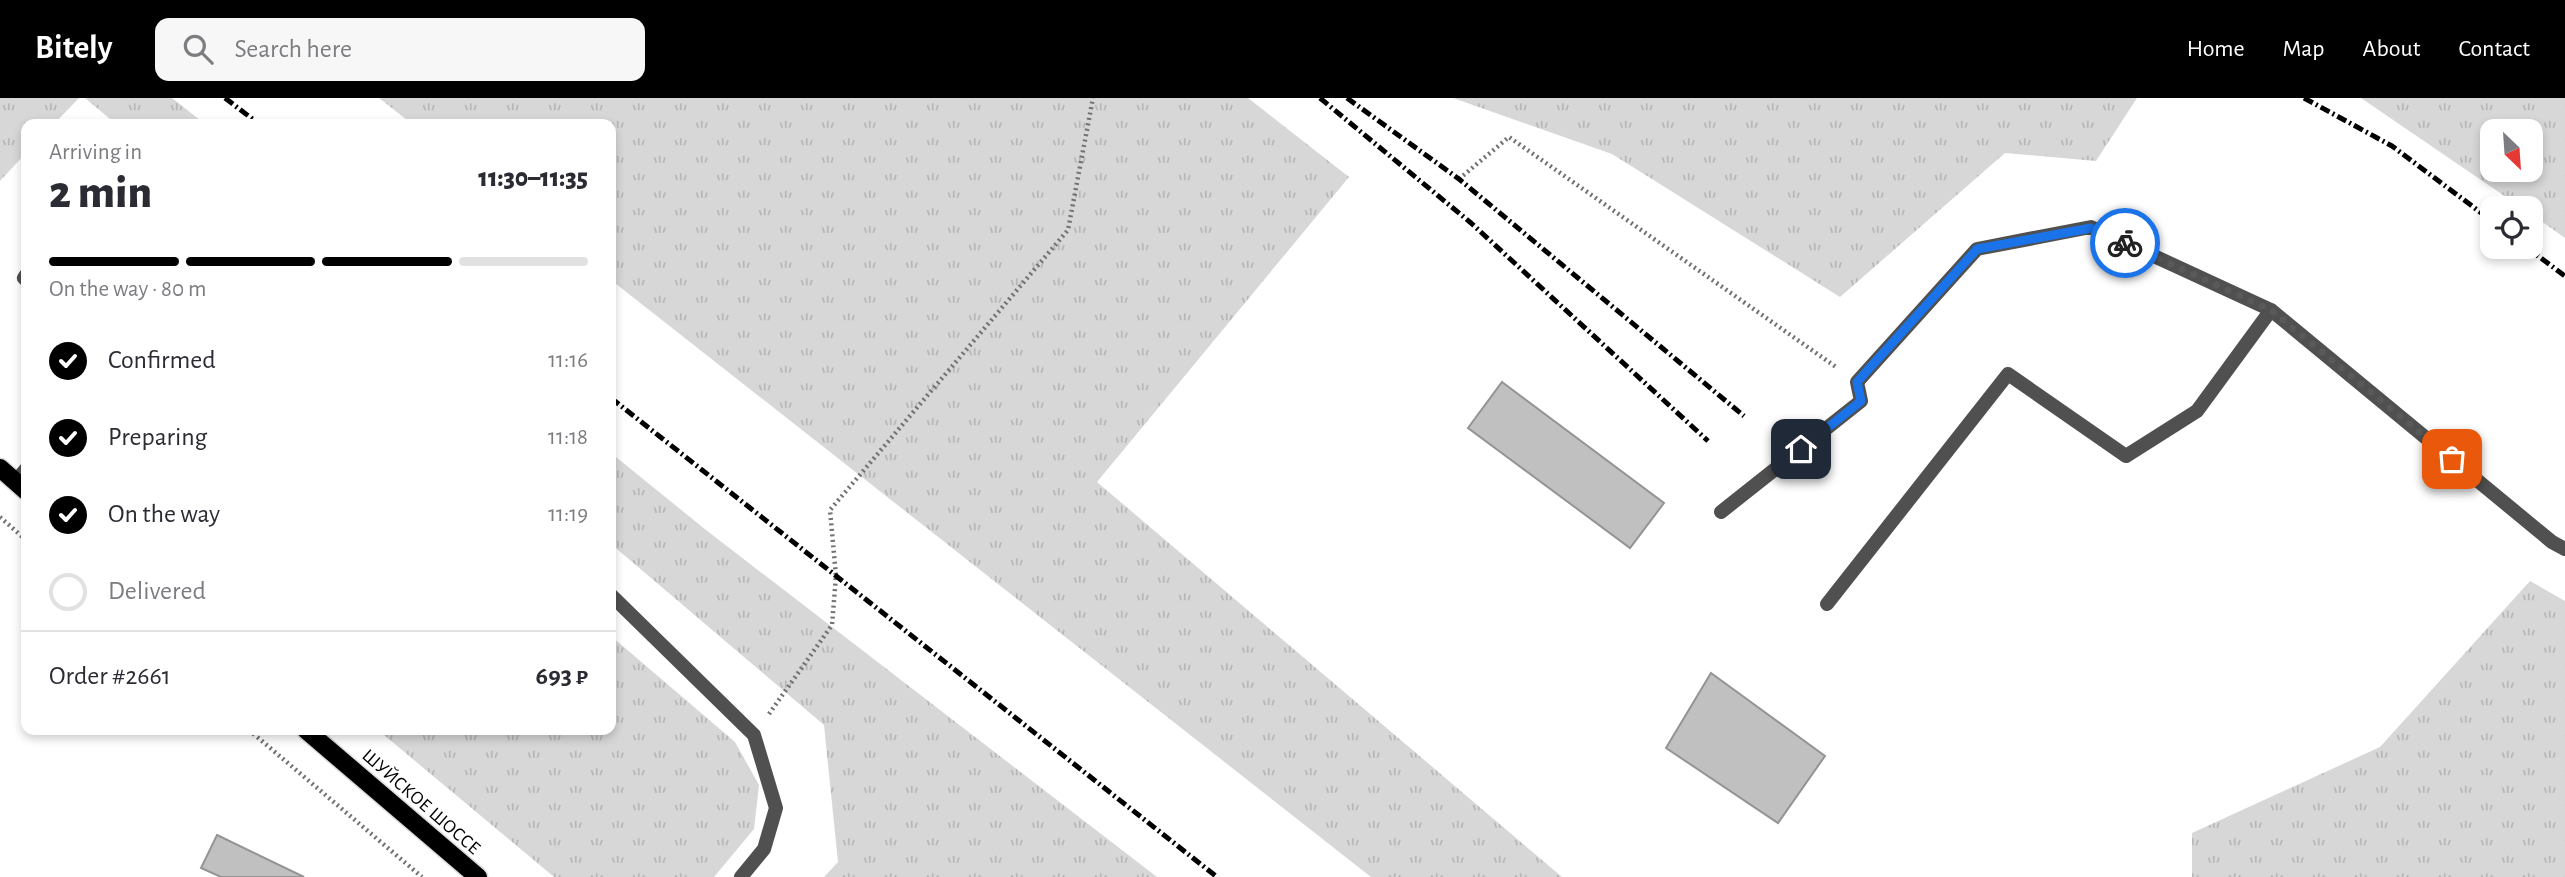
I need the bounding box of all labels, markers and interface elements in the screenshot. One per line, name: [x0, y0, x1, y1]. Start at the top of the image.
search box: [155, 18, 645, 81]
icon: search: [179, 30, 217, 68]
text: Bitely: [35, 32, 113, 65]
text: Search here: [235, 36, 352, 62]
text: Home: [2187, 37, 2245, 61]
text: Map: [2283, 37, 2325, 61]
text: About: [2363, 37, 2420, 61]
text: Contact: [2458, 37, 2530, 61]
north arrow: [2480, 119, 2543, 182]
map controls: [2480, 119, 2543, 259]
text: Arriving in: [49, 141, 142, 164]
text: 11:30–11:35: [478, 165, 588, 191]
text: 2 min: [49, 170, 152, 216]
button: locate: [2480, 196, 2543, 259]
courier: [2090, 208, 2160, 278]
icon: bike: [2106, 224, 2144, 262]
text: On the way · 80 m: [49, 278, 206, 301]
icon: check: [49, 342, 87, 380]
text: Confirmed: [108, 347, 216, 373]
text: 11:16: [548, 349, 588, 372]
icon: check: [49, 419, 87, 457]
pin: [1771, 419, 1831, 479]
text: Preparing: [108, 424, 207, 450]
text: 11:18: [548, 426, 588, 449]
pin: [2422, 429, 2482, 489]
icon: home: [1782, 430, 1820, 468]
icon: bag: [2433, 440, 2471, 478]
icon: check: [49, 496, 87, 534]
text: On the way: [108, 501, 220, 527]
text: 11:19: [548, 503, 588, 526]
text: Delivered: [108, 578, 206, 604]
text: Order #2661: [49, 663, 171, 689]
text: 693 ₽: [536, 663, 588, 689]
street label: ШУЙСКОЕ ШОССЕ: [358, 745, 485, 859]

